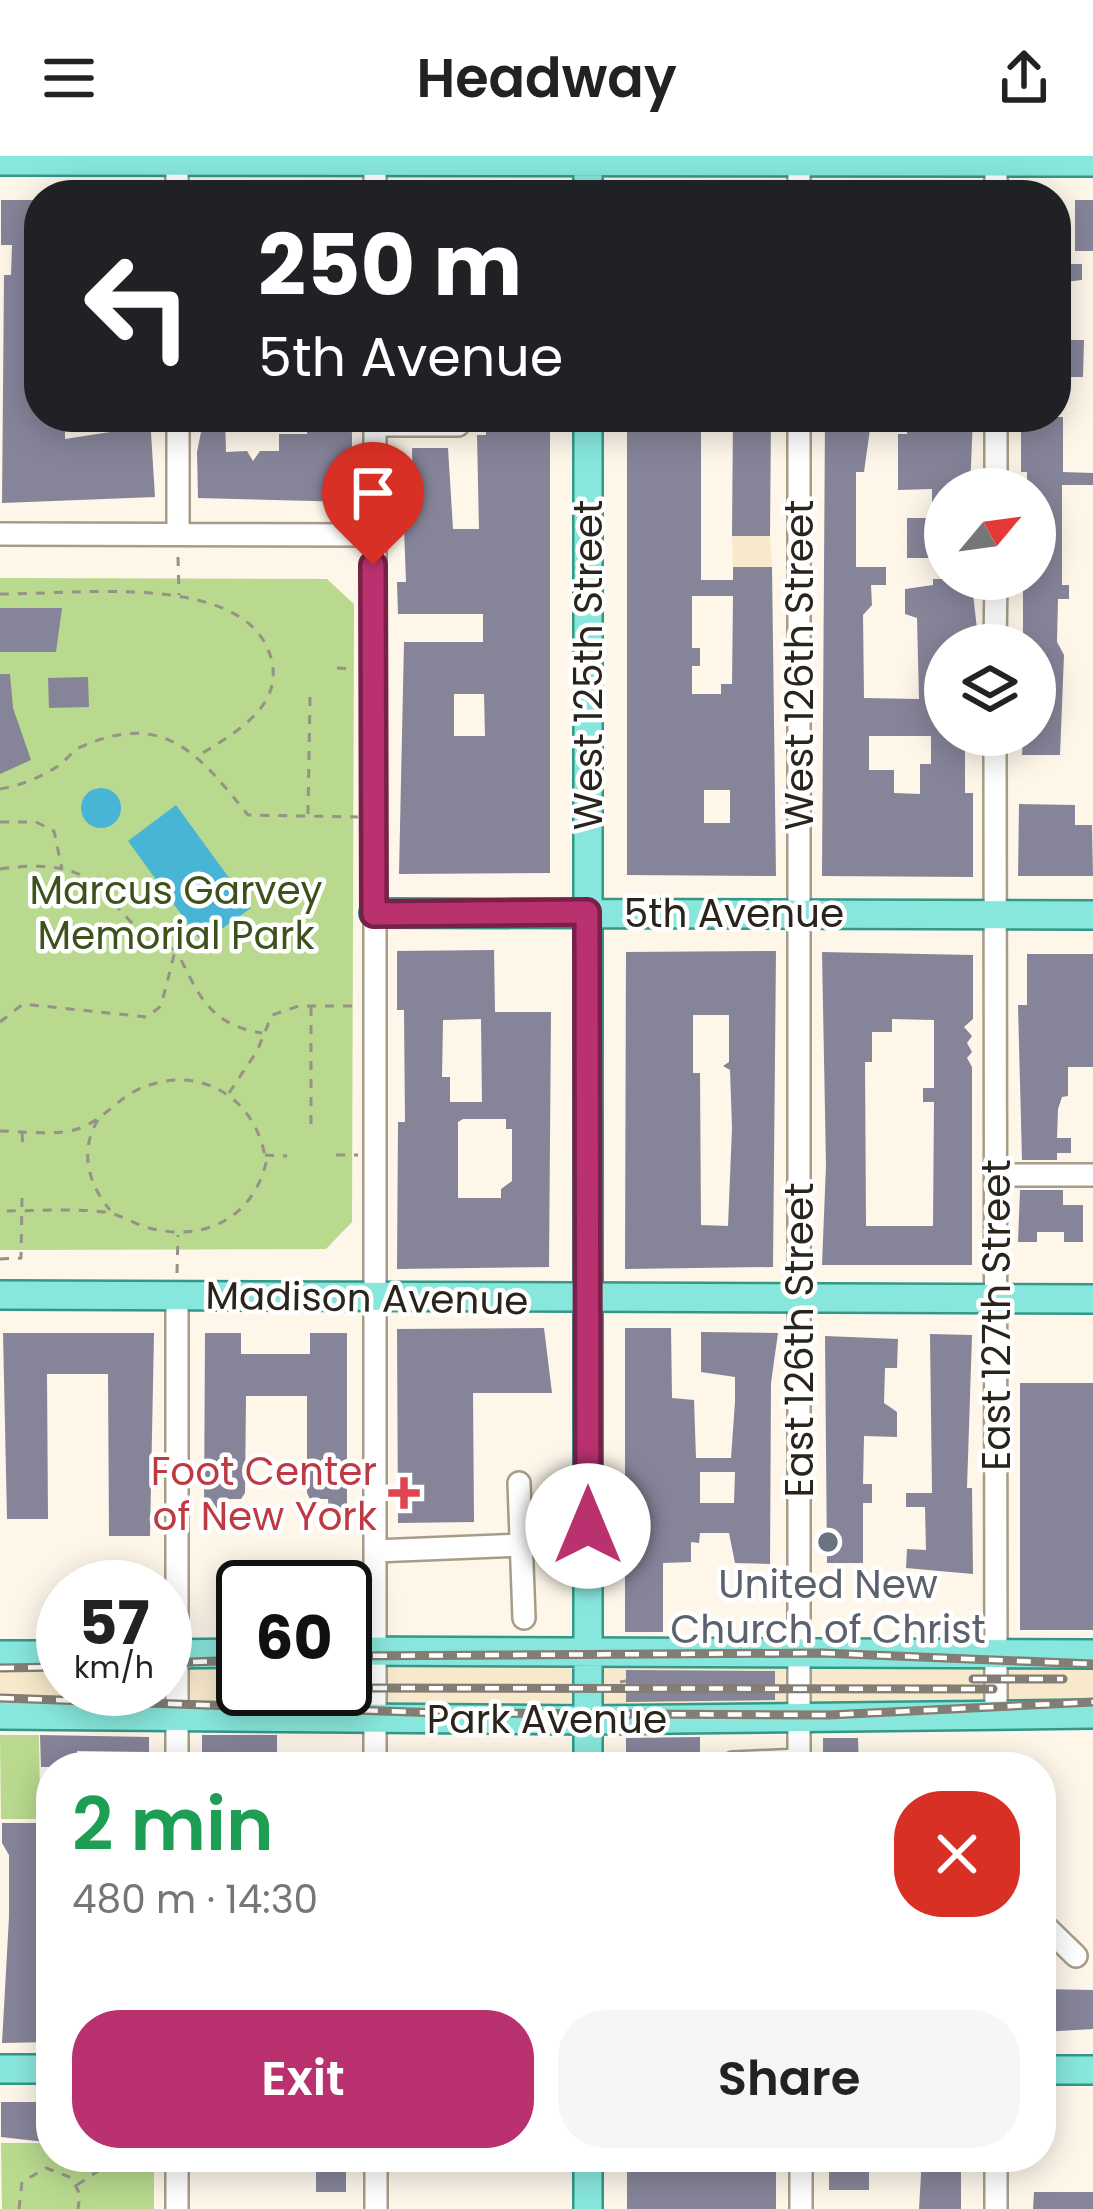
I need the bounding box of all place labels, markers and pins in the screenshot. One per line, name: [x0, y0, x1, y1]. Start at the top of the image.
pin: [322, 442, 424, 565]
place label: Foot Center of New York: [151, 1444, 377, 1544]
marker: Foot Center of New York: [388, 1477, 420, 1509]
marker: United New Church of Christ: [815, 1529, 841, 1555]
place label: United New Church of Christ: [670, 1557, 986, 1657]

